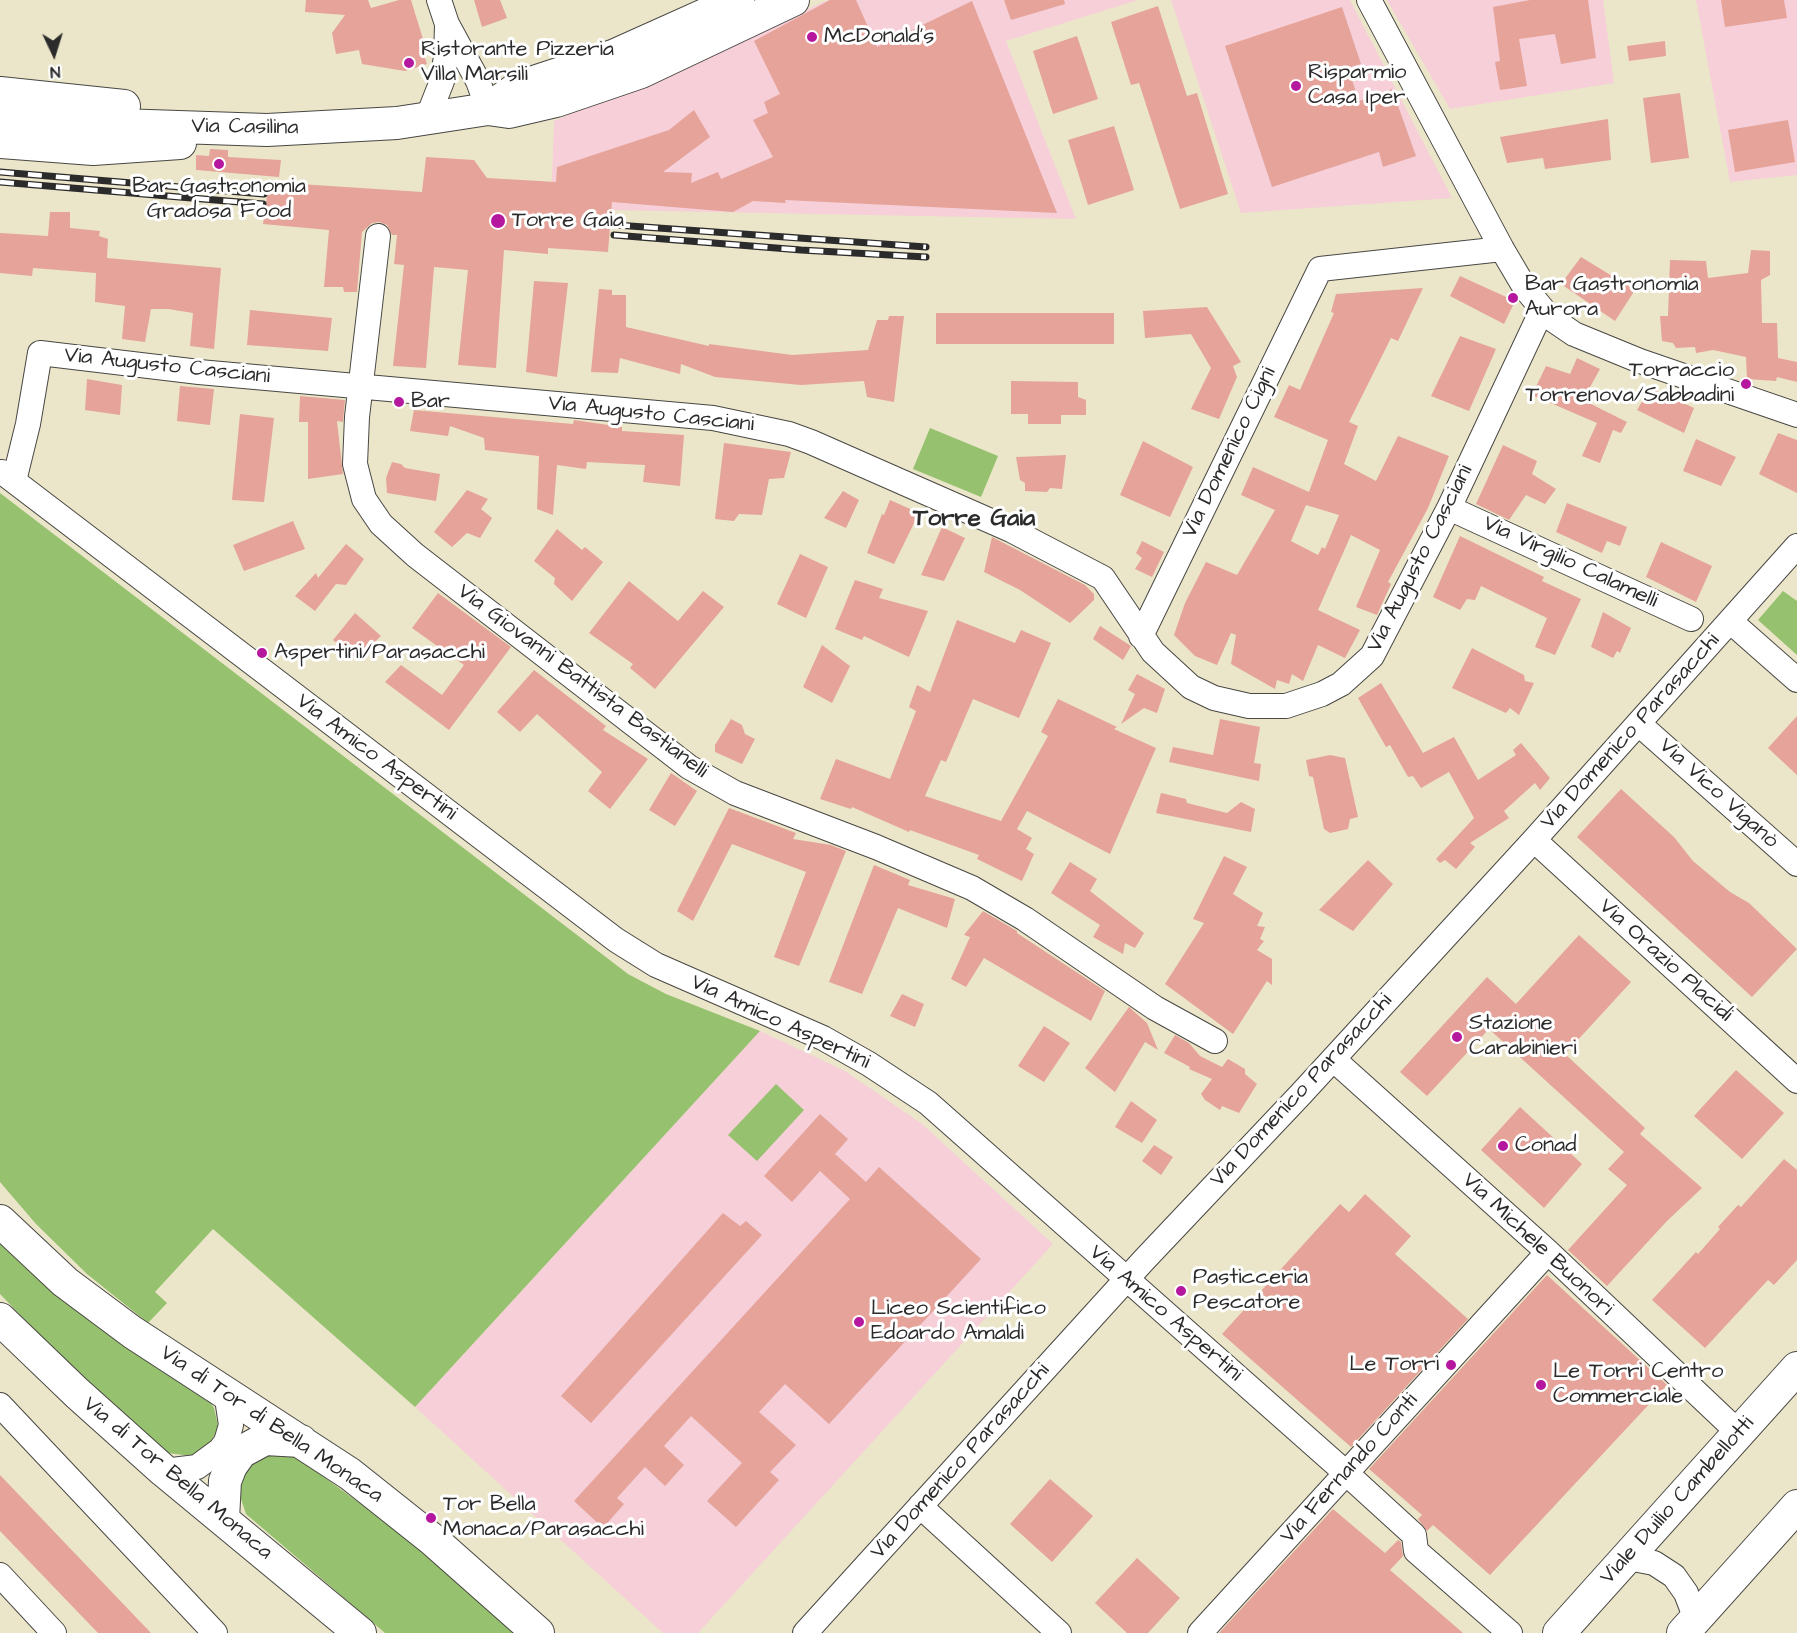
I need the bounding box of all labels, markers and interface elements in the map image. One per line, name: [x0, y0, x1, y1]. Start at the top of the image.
north arrow: [24, 24, 84, 84]
place label: McDonald's: [824, 24, 934, 50]
marker: McDonald's: [805, 30, 819, 44]
place label: Ristorante Pizzeria Villa Marsili: [421, 37, 614, 88]
marker: Ristorante Pizzeria Villa Marsili: [402, 56, 416, 70]
place label: Risparmio Casa Iper: [1308, 60, 1406, 112]
text: N: [49, 61, 61, 83]
marker: Risparmio Casa Iper: [1289, 79, 1303, 93]
street label: Via Casilina: [191, 114, 299, 142]
marker: Bar Gastronomia Gradosa Food: [212, 157, 226, 171]
place label: Bar Gastronomia Gradosa Food: [132, 174, 306, 226]
place label: Torre Gaia: [512, 208, 624, 234]
marker: Torre Gaia: [489, 212, 507, 230]
place label: Bar Gastronomia Aurora: [1525, 272, 1699, 324]
marker: Bar Gastronomia Aurora: [1506, 291, 1520, 305]
street label: Via Augusto Casciani: [63, 343, 271, 391]
place label: Torraccio Torrenova/Sabbadini: [1526, 358, 1734, 410]
street label: Via Domenico Cigni: [1177, 363, 1283, 543]
marker: Torraccio Torrenova/Sabbadini: [1739, 377, 1753, 391]
place label: Bar: [411, 389, 450, 415]
street label: Via Augusto Casciani: [547, 391, 755, 439]
marker: Bar: [392, 395, 406, 409]
street label: Via Augusto Casciani: [1362, 461, 1480, 657]
district label: Torre Gaia: [913, 506, 1035, 534]
street label: Via Virgilio Calamelli: [1478, 511, 1662, 615]
street label: Via Giovanni Battista Bastianelli: [451, 579, 713, 785]
street label: Via Domenico Parasacchi: [1536, 628, 1726, 836]
place label: Aspertini/Parasacchi: [274, 640, 485, 666]
marker: Aspertini/Parasacchi: [255, 646, 269, 660]
street label: Via Amico Aspertini: [290, 689, 462, 827]
street label: Via Vico Viganò: [1653, 733, 1783, 855]
street label: Via Orazio Placidi: [1593, 894, 1737, 1028]
street label: Via Amico Aspertini: [686, 970, 874, 1076]
street label: Via Domenico Parasacchi: [1205, 989, 1399, 1193]
place label: Stazione Carabinieri: [1469, 1011, 1576, 1062]
marker: Stazione Carabinieri: [1450, 1030, 1464, 1044]
place label: Conad: [1515, 1133, 1576, 1159]
marker: Conad: [1496, 1139, 1510, 1153]
street label: Via Michele Buonori: [1456, 1168, 1618, 1322]
street label: Via Amico Aspertini: [1083, 1240, 1247, 1388]
place label: Pasticceria Pescatore: [1193, 1265, 1308, 1316]
marker: Pasticceria Pescatore: [1174, 1284, 1188, 1298]
place label: Liceo Scientifico Edoardo Amaldi: [871, 1296, 1046, 1348]
marker: Liceo Scientifico Edoardo Amaldi: [852, 1315, 866, 1329]
street label: Via di Tor di Bella Monaca: [154, 1340, 388, 1510]
place label: Le Torri: [1349, 1352, 1439, 1378]
street label: Via Domenico Parasacchi: [866, 1358, 1056, 1566]
marker: Le Torri: [1444, 1358, 1458, 1372]
place label: Le Torri Centro Commerciale: [1553, 1359, 1723, 1410]
marker: Le Torri Centro Commerciale: [1534, 1378, 1548, 1392]
street label: Via Fernando Conti: [1276, 1388, 1424, 1550]
street label: Via di Tor Bella Monaca: [77, 1392, 277, 1566]
street label: Viale Duilio Cambellotti: [1595, 1411, 1761, 1591]
place label: Tor Bella Monaca/Parasacchi: [443, 1492, 644, 1544]
marker: Tor Bella Monaca/Parasacchi: [424, 1511, 438, 1525]

